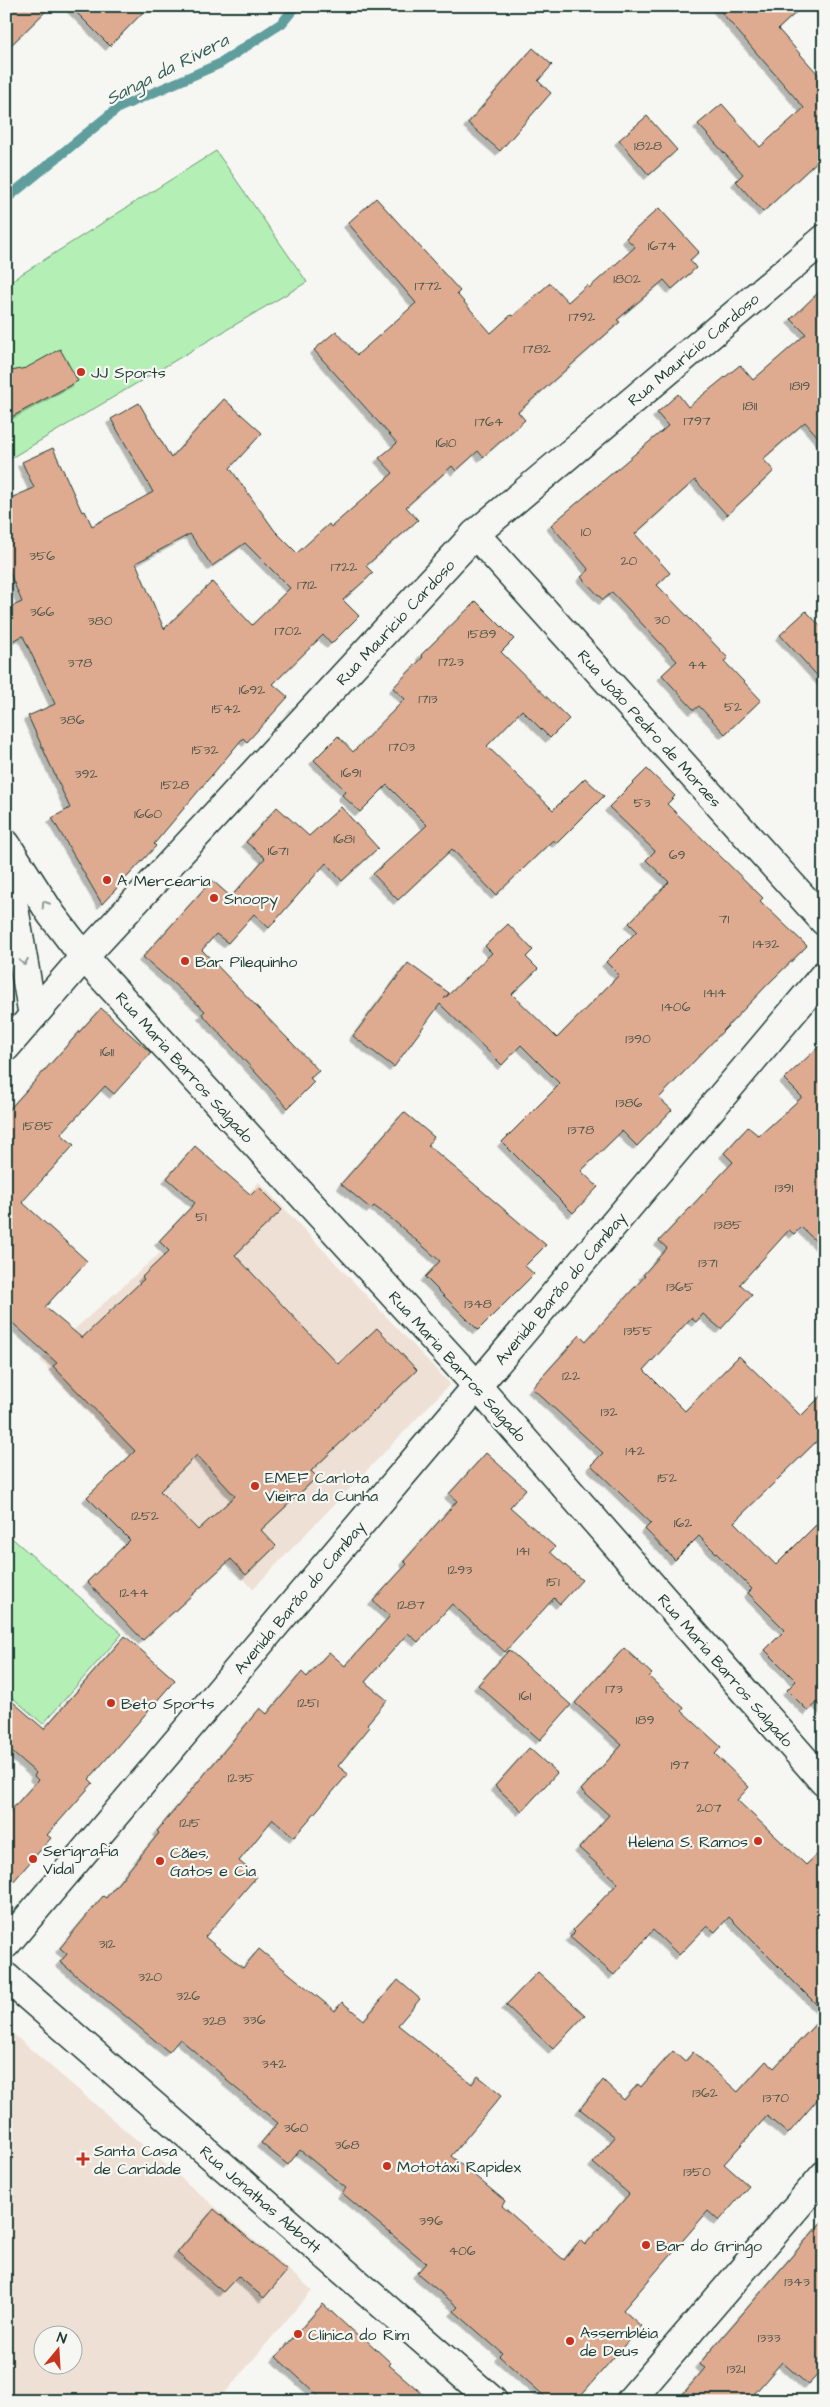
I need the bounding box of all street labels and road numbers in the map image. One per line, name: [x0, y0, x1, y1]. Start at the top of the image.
street label: Rua Maurício Cardoso: [623, 288, 764, 411]
street label: Rua Maurício Cardoso: [331, 555, 460, 691]
street label: Rua João Pedro de Moraes: [572, 645, 726, 812]
street label: Rua Maria Barros Salgado: [110, 987, 258, 1149]
street label: Avenida Barão do Cambay: [490, 1207, 632, 1371]
street label: Rua Maria Barros Salgado: [383, 1286, 531, 1448]
street label: Avenida Barão do Cambay: [229, 1516, 371, 1680]
street label: Rua Maria Barros Salgado: [652, 1589, 798, 1753]
street label: Rua Jonathas Abbott: [195, 2141, 326, 2259]

